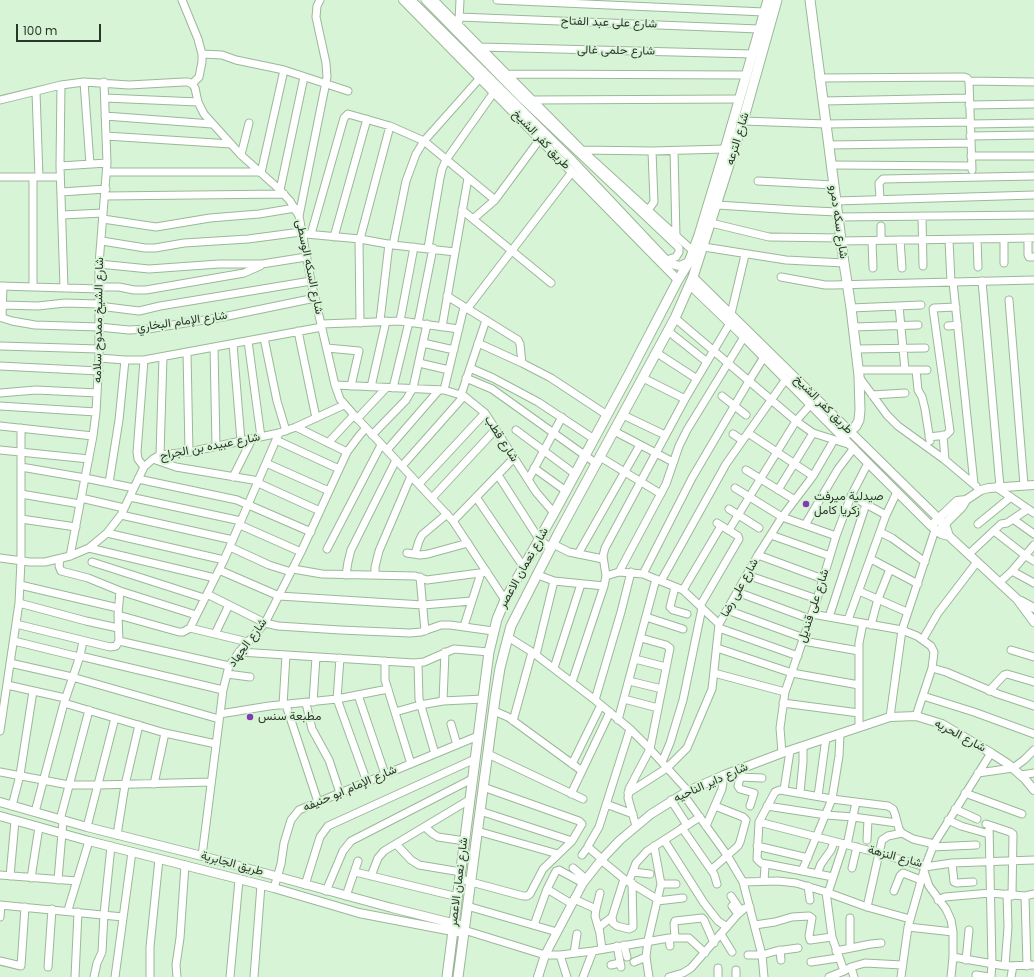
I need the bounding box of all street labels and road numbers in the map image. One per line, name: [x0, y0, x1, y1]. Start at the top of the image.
street label: شارع على عبد الفتاح: [561, 14, 657, 32]
street label: شارع حلمى غالى: [577, 43, 655, 59]
street label: طريق كفر الشيخ: [509, 107, 573, 173]
street label: شارع الترعه: [723, 111, 753, 167]
street label: شارع سكه دمرو: [826, 184, 850, 260]
street label: شارع السكه الوسطى: [292, 218, 326, 316]
street label: شارع الشيخ ممدوح سلامه: [91, 257, 107, 383]
street label: شارع الإمام البخاري: [136, 309, 228, 335]
street label: طريق كفر الشيخ: [791, 373, 855, 437]
street label: شارع قطب: [481, 413, 521, 465]
street label: شارع عبيده بن الجراح: [159, 430, 261, 464]
street label: شارع نعمان الاعصر: [496, 525, 552, 611]
street label: شارع على رضا: [718, 556, 762, 620]
street label: شارع على قنديل: [795, 567, 833, 645]
street label: شارع الجهاد: [226, 616, 270, 670]
street label: شارع الحريه: [932, 716, 988, 756]
street label: شارع داير الناحيه: [672, 760, 750, 806]
street label: شارع الإمام ابو حنيفه: [301, 763, 399, 815]
street label: شارع نعمان الاعصر: [446, 837, 472, 927]
street label: شارع النزهة: [866, 843, 924, 871]
street label: طريق الجابرية: [199, 849, 265, 879]

